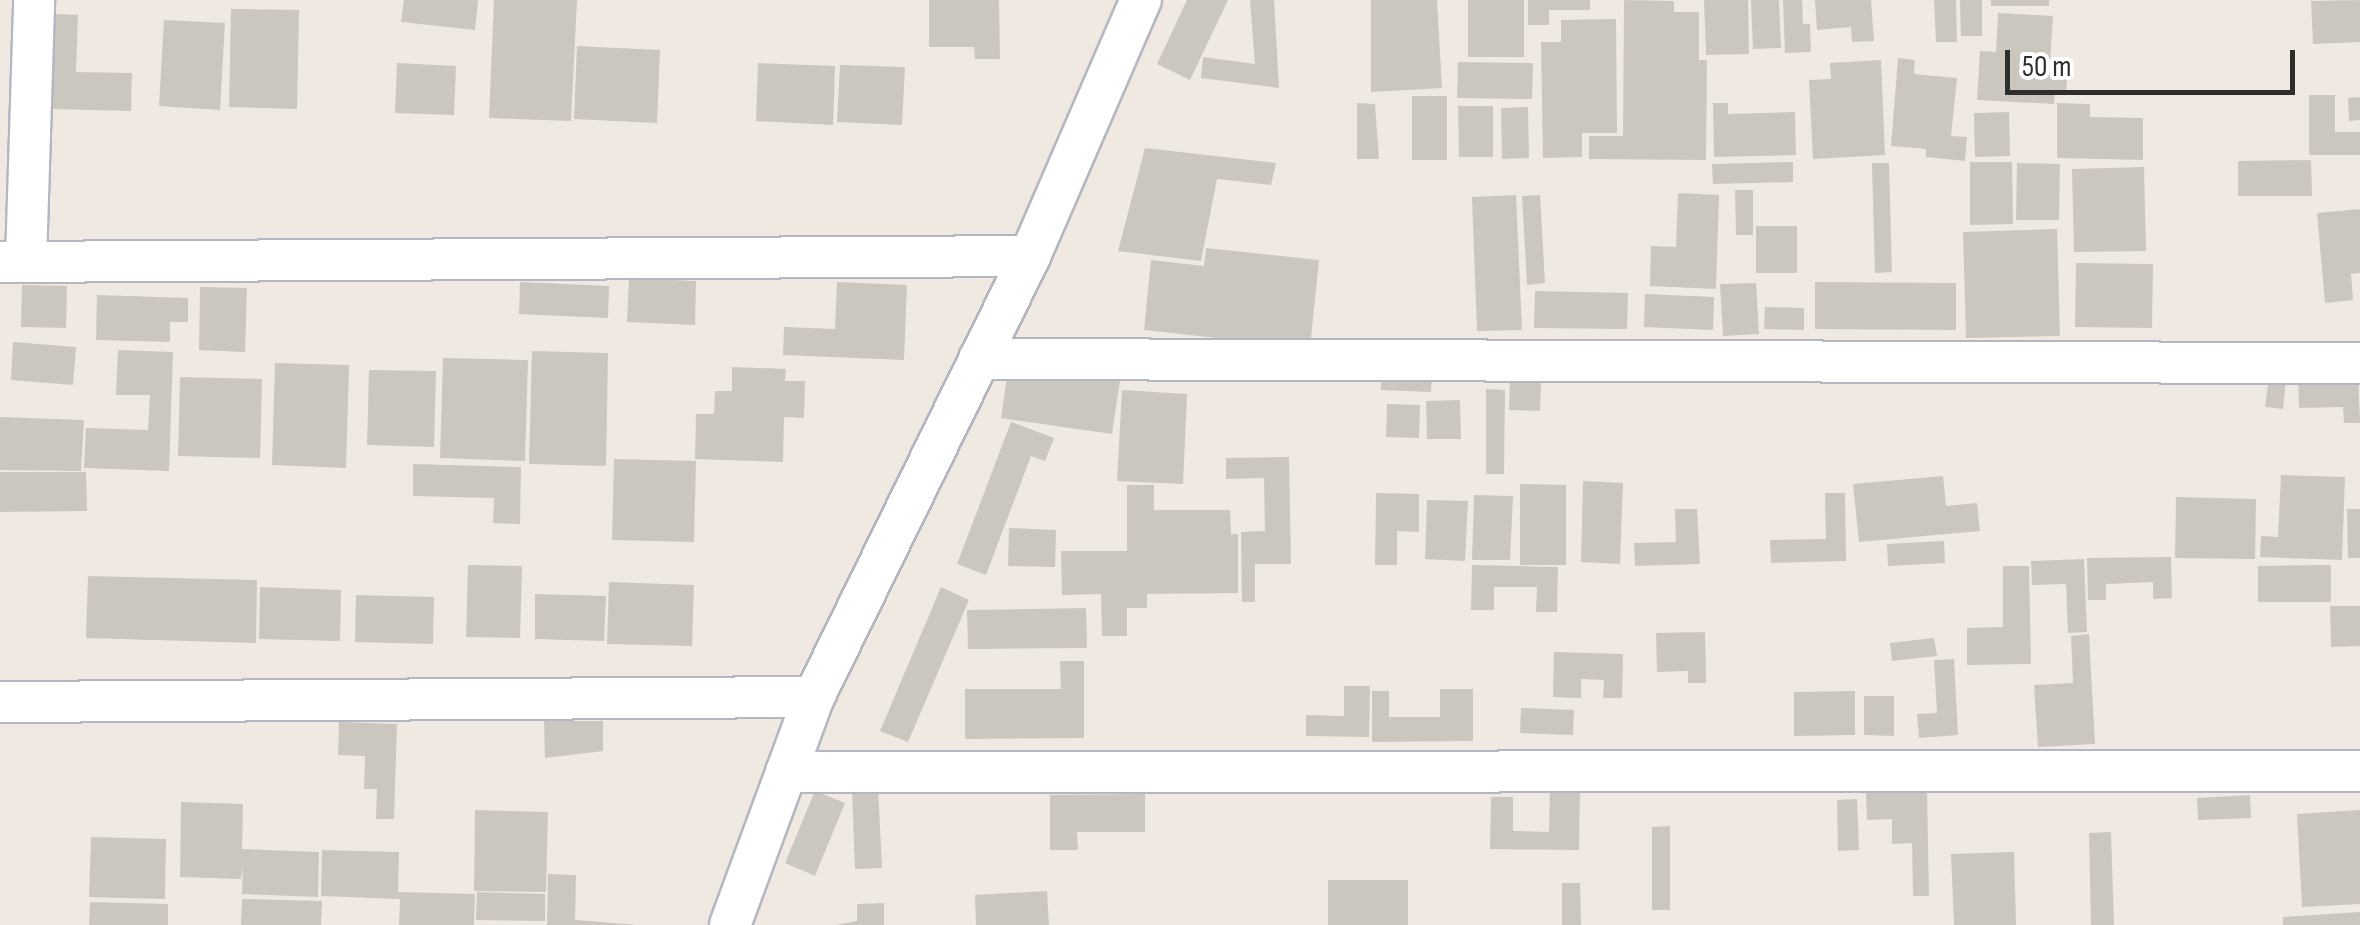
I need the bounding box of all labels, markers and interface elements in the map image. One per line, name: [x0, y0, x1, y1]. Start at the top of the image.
scale bar: [2010, 30, 2300, 92]
text: 50 m: [2022, 49, 2071, 85]

